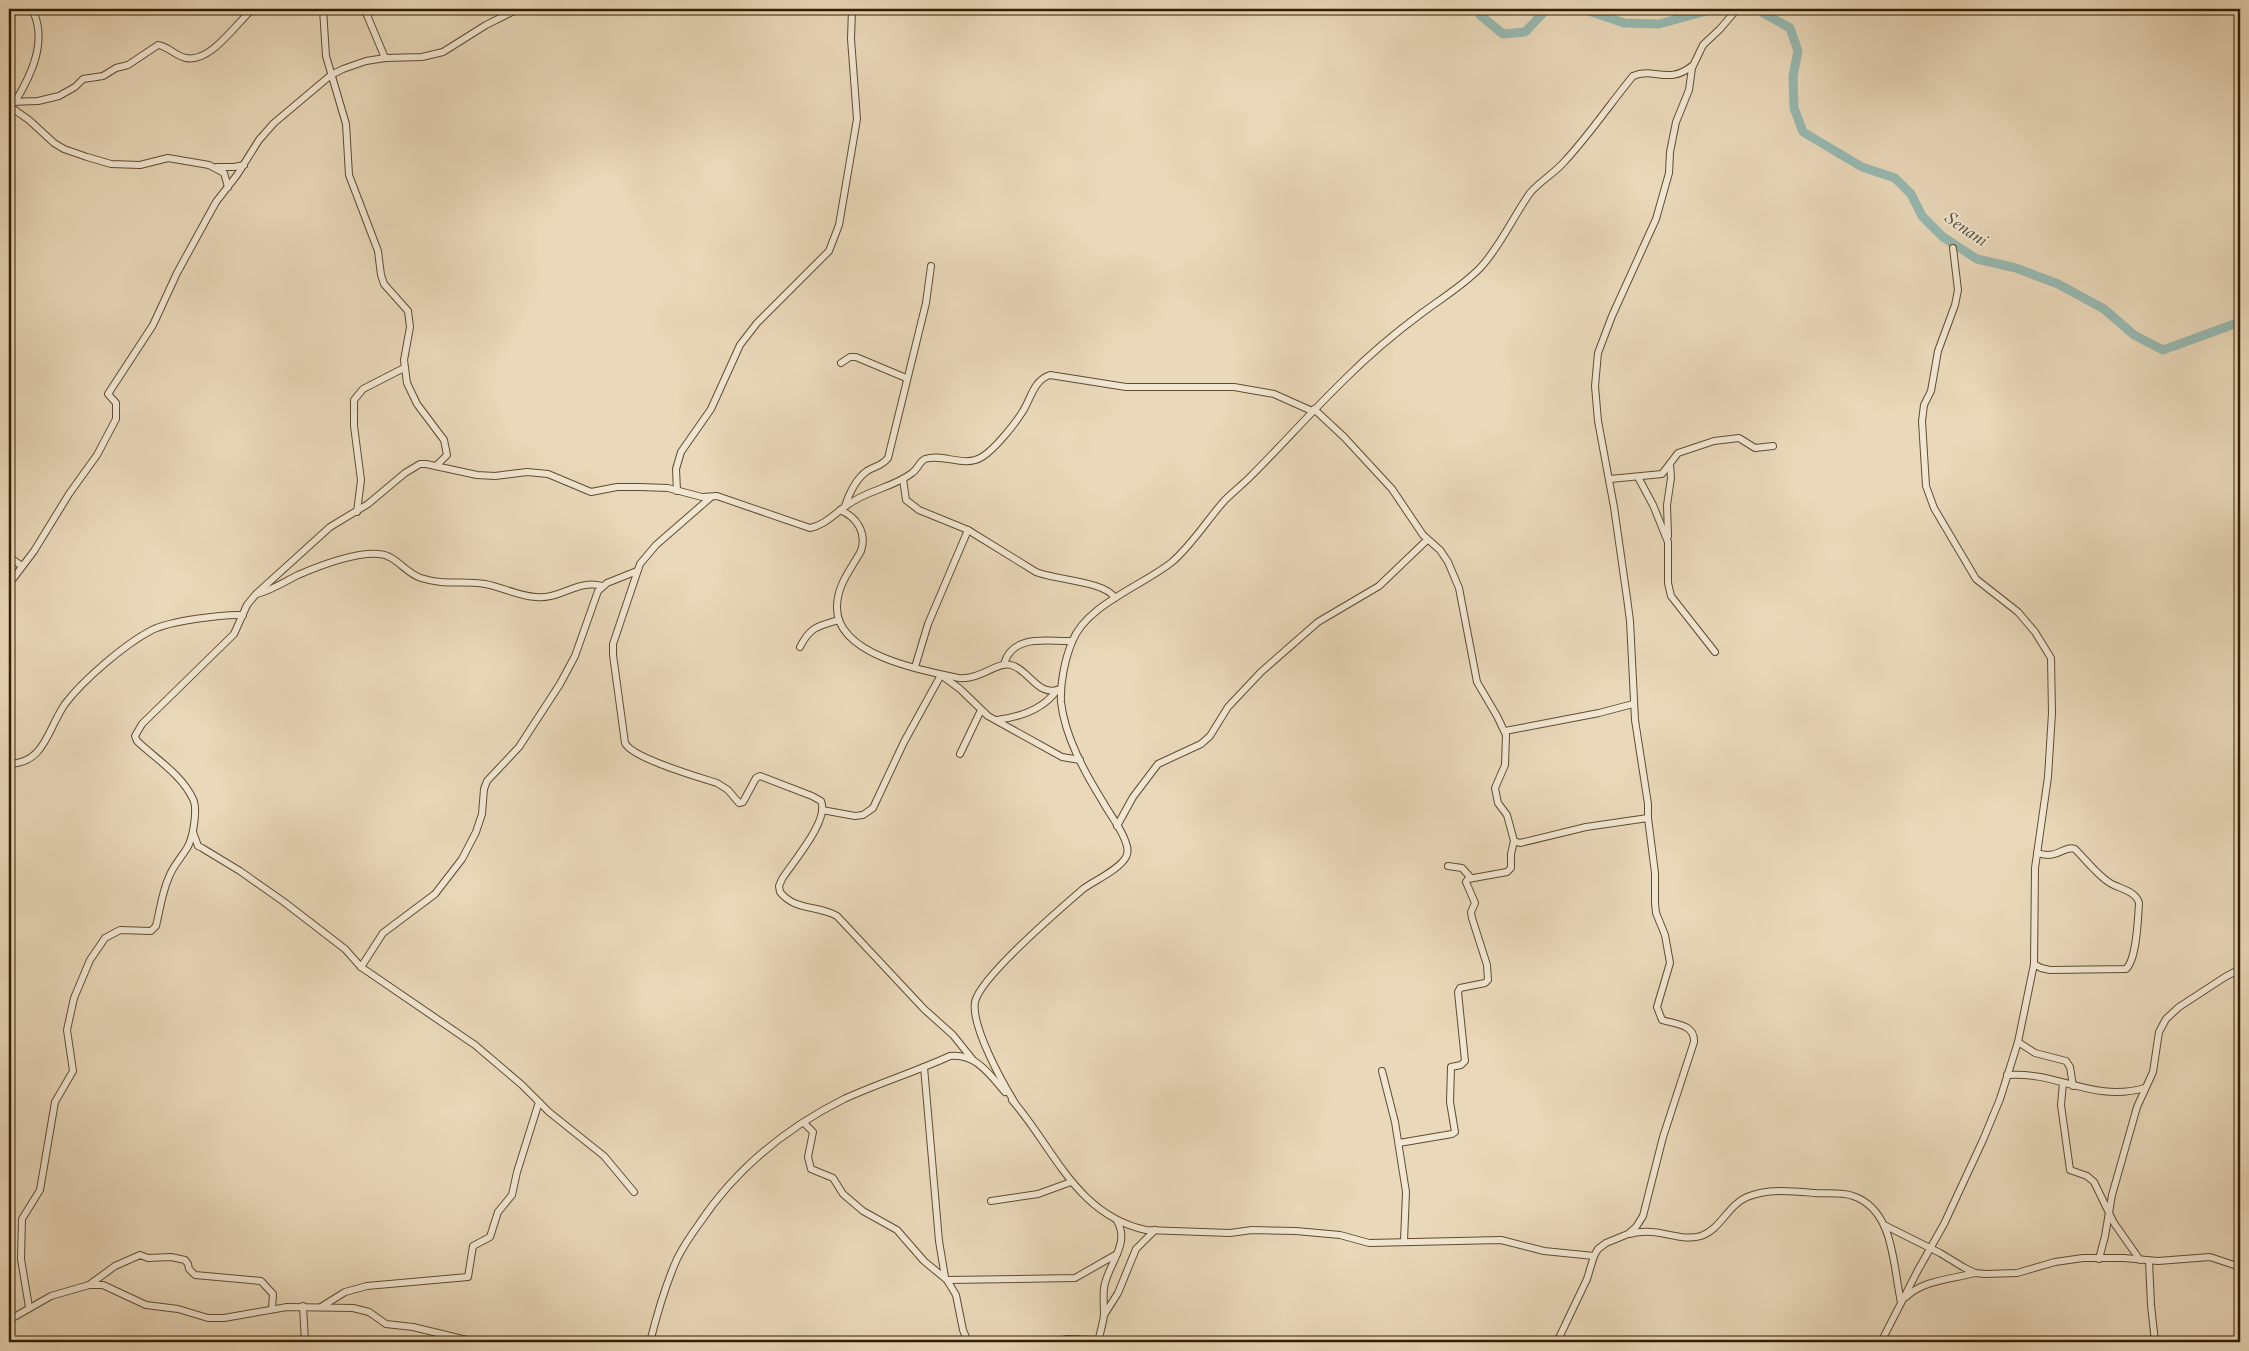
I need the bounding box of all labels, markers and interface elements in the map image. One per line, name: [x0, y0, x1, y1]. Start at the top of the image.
water label: Senani: [1939, 205, 1994, 253]

